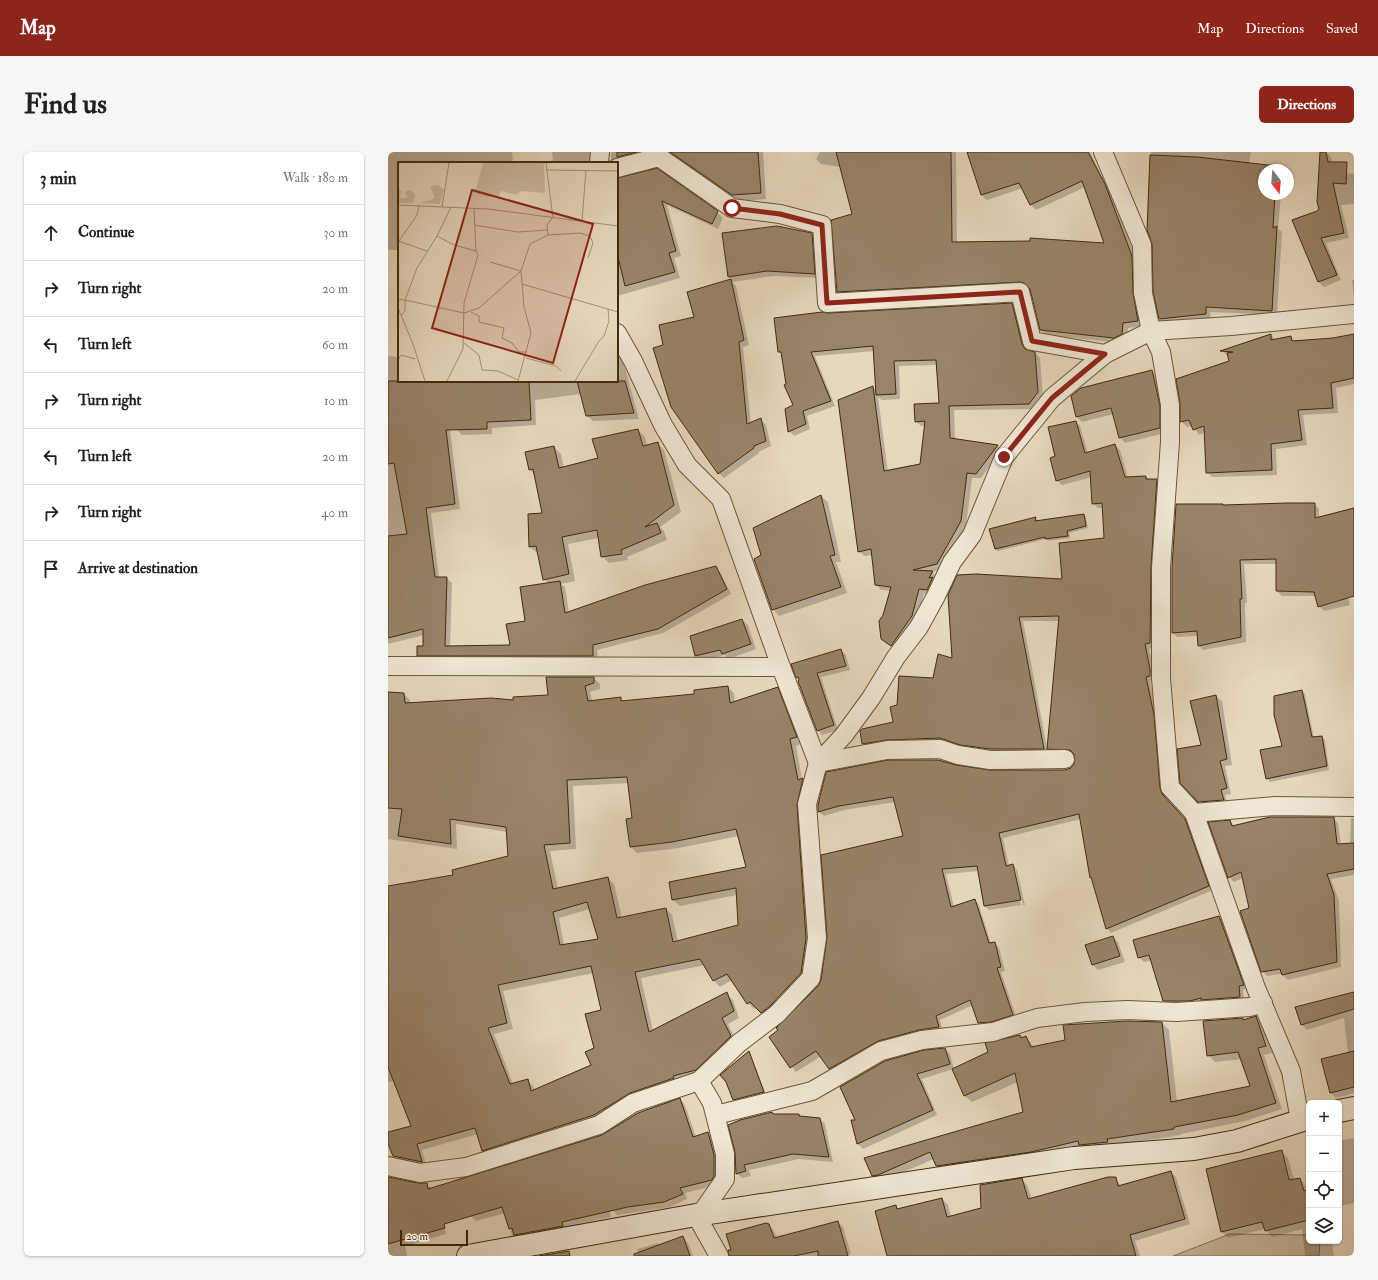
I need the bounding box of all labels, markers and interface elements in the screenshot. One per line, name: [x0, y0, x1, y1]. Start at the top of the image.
text: Map: [20, 16, 56, 40]
text: Map: [1197, 20, 1223, 37]
text: Directions: [1245, 20, 1304, 37]
text: Saved: [1326, 20, 1358, 37]
button: Directions: [1259, 86, 1354, 123]
text: Find us: [24, 87, 107, 122]
inset map: [398, 162, 618, 382]
north arrow: [1258, 164, 1294, 200]
text: 3 min: [40, 168, 77, 189]
text: Walk · 180 m: [283, 170, 348, 186]
route start: [723, 199, 741, 217]
icon: ahead: [40, 222, 62, 244]
text: Continue: [78, 223, 134, 242]
text: 30 m: [324, 225, 348, 241]
icon: right: [40, 278, 62, 300]
text: Turn right: [78, 279, 141, 298]
text: 20 m: [322, 281, 348, 297]
icon: left: [40, 334, 62, 356]
text: Turn left: [78, 335, 132, 354]
text: 60 m: [322, 337, 348, 353]
icon: right: [40, 390, 62, 412]
text: Turn right: [78, 391, 141, 410]
text: 10 m: [324, 393, 348, 409]
icon: left: [40, 446, 62, 468]
text: Turn left: [78, 447, 132, 466]
route end: [995, 448, 1013, 466]
text: 20 m: [322, 449, 348, 465]
icon: right: [40, 502, 62, 524]
text: Turn right: [78, 503, 141, 522]
text: 40 m: [322, 505, 348, 521]
icon: arrive: [40, 558, 62, 580]
text: Arrive at destination: [78, 559, 198, 578]
map controls: [1306, 1100, 1342, 1244]
button: +: [1306, 1100, 1342, 1136]
button: −: [1306, 1136, 1342, 1172]
button: locate: [1306, 1172, 1342, 1208]
button: layers: [1306, 1208, 1342, 1244]
scale bar: [400, 1228, 468, 1247]
text: 20 m: [406, 1230, 428, 1243]

